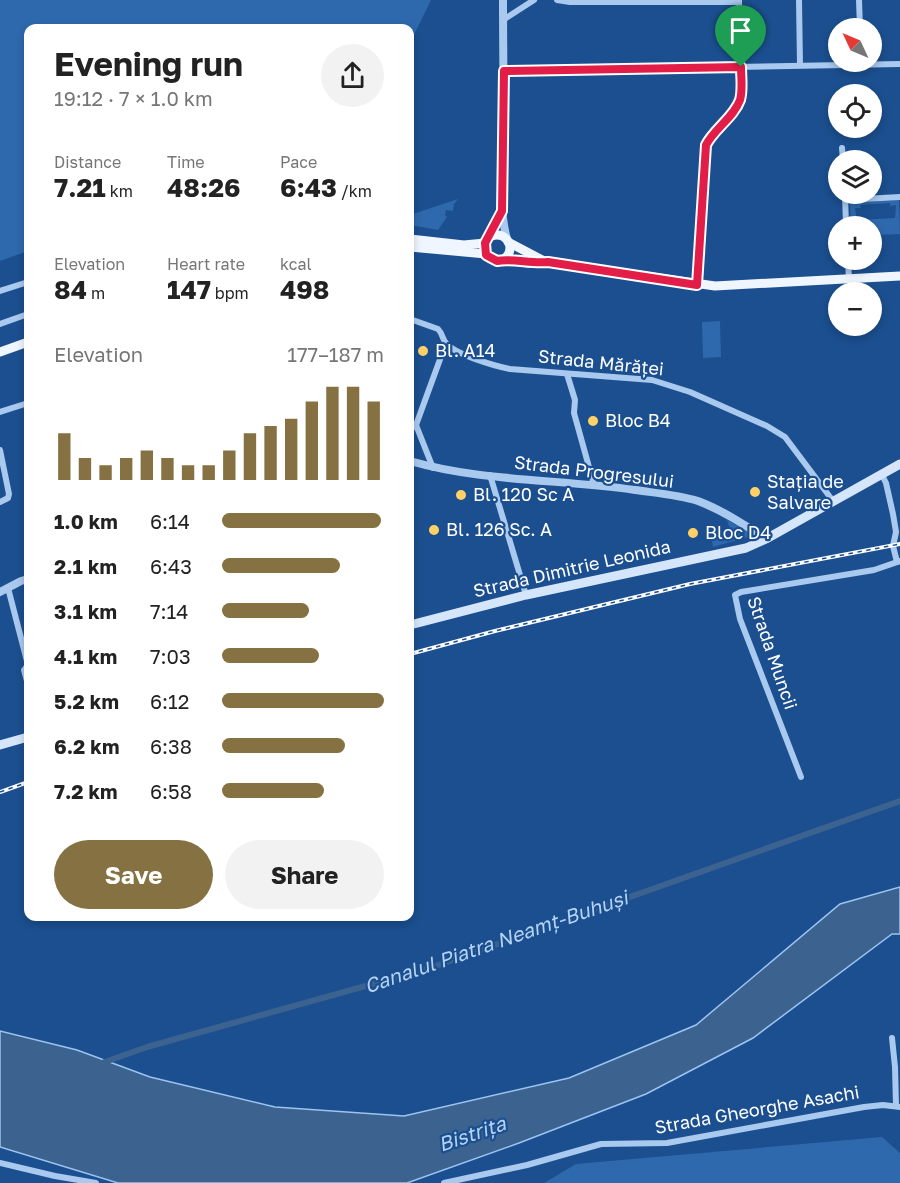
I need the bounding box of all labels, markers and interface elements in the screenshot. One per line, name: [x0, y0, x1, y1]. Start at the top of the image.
pin: [715, 5, 766, 67]
icon: arrive: [724, 14, 757, 47]
north arrow: [828, 18, 882, 72]
map controls: [828, 18, 882, 336]
text: Evening run: [54, 44, 243, 83]
button: share: [321, 44, 384, 107]
button: locate: [828, 84, 882, 138]
text: 19:12 · 7 × 1.0 km: [54, 86, 213, 110]
button: layers: [828, 150, 882, 204]
text: Distance: [54, 152, 121, 172]
text: Time: [167, 152, 205, 172]
text: Pace: [280, 152, 317, 172]
text: 7.21: [54, 172, 106, 203]
text: 48:26: [167, 172, 241, 203]
text: 6:43: [280, 172, 337, 203]
text: km: [106, 181, 133, 201]
text: /km: [337, 181, 372, 201]
button: +: [828, 216, 882, 270]
text: Elevation: [54, 254, 125, 274]
text: Heart rate: [167, 254, 245, 274]
text: kcal: [280, 254, 312, 274]
text: 84: [54, 274, 87, 305]
text: 147: [167, 274, 211, 305]
text: 498: [280, 274, 329, 305]
button: −: [828, 282, 882, 336]
text: m: [87, 283, 105, 303]
text: bpm: [211, 283, 249, 303]
place label: Bl. A14: [435, 339, 495, 361]
text: Elevation: [54, 342, 143, 366]
text: 177–187 m: [287, 342, 384, 366]
marker: Bl. A14: [416, 344, 430, 358]
street label: Strada Mărăței: [537, 344, 665, 380]
place label: Bloc B4: [605, 409, 671, 431]
marker: Bloc B4: [586, 414, 600, 428]
street label: Strada Progresului: [513, 450, 675, 492]
place label: Stația de Salvare: [767, 470, 844, 513]
place label: Bl. 120 Sc A: [473, 483, 574, 505]
marker: Stația de Salvare: [748, 485, 762, 499]
marker: Bl. 120 Sc A: [454, 488, 468, 502]
text: 1.0 km: [54, 509, 118, 533]
text: 6:14: [150, 509, 190, 533]
place label: Bl. 126 Sc. A: [446, 518, 552, 540]
place label: Bloc D4: [705, 521, 771, 543]
marker: Bl. 126 Sc. A: [427, 523, 441, 537]
marker: Bloc D4: [686, 526, 700, 540]
street label: Strada Dimitrie Leonida: [471, 535, 673, 601]
text: 2.1 km: [54, 554, 117, 578]
text: 6:43: [150, 554, 192, 578]
street label: Strada Muncii: [743, 593, 803, 712]
text: 3.1 km: [54, 599, 117, 623]
text: 7:14: [150, 599, 189, 623]
text: 4.1 km: [54, 644, 117, 668]
text: 7:03: [150, 644, 191, 668]
text: 5.2 km: [54, 689, 119, 713]
text: 6:12: [150, 689, 189, 713]
text: 6.2 km: [54, 734, 119, 758]
text: 6:38: [150, 734, 192, 758]
text: 7.2 km: [54, 779, 118, 803]
text: 6:58: [150, 779, 192, 803]
button: Save: [54, 840, 213, 909]
button: Share: [225, 840, 384, 909]
water label: Canalul Piatra Neamț-Buhuși: [361, 884, 633, 998]
street label: Strada Gheorghe Asachi: [653, 1080, 861, 1138]
water label: Bistrița: [435, 1110, 510, 1157]

